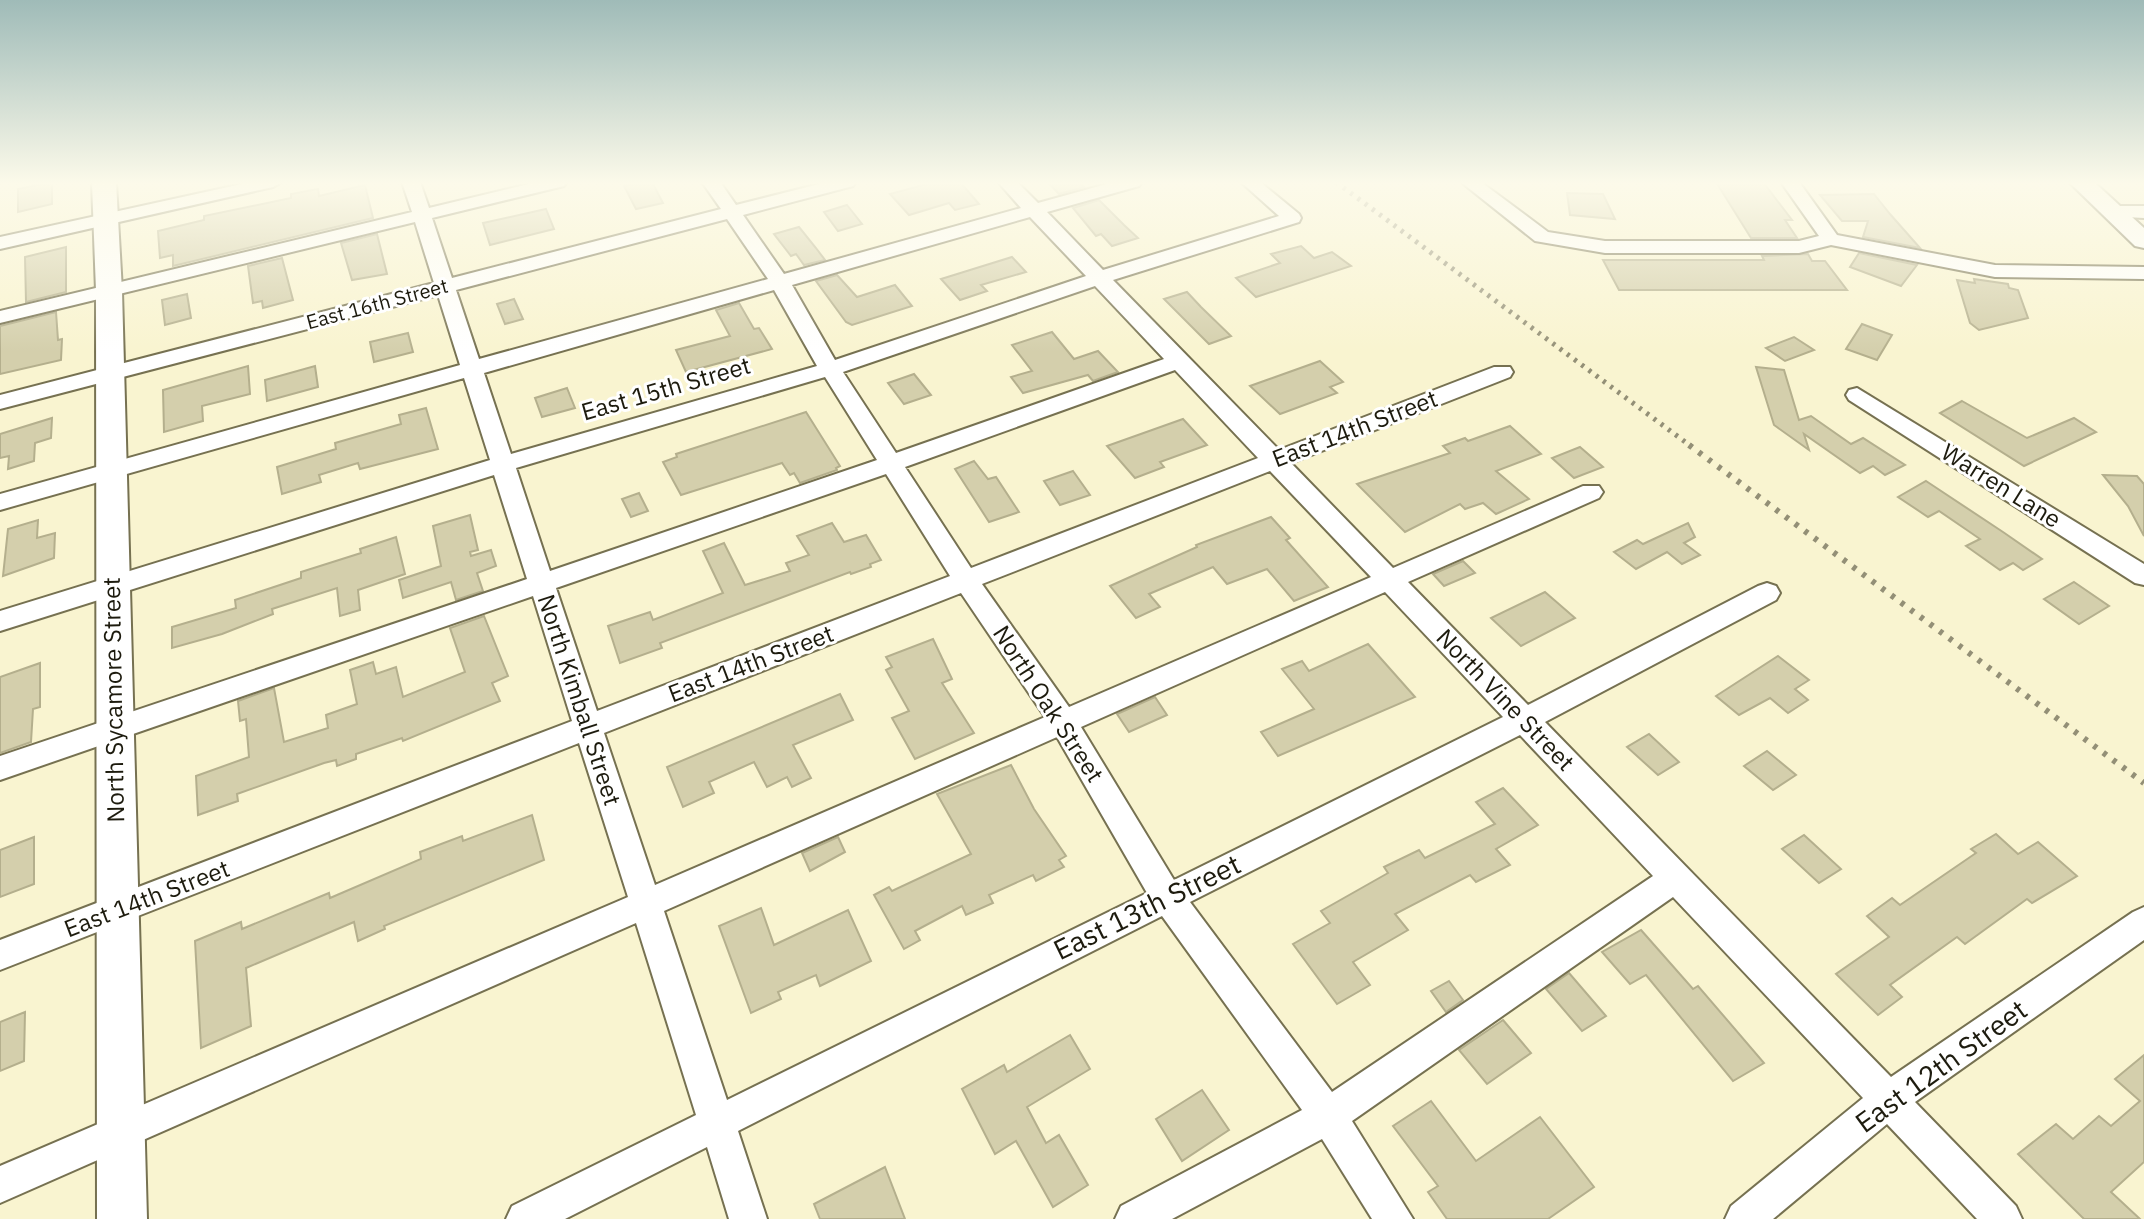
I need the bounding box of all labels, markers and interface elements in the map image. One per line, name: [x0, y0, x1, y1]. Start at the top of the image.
street label: East 16th Street: [303, 272, 451, 335]
street label: East 15th Street: [577, 349, 754, 428]
street label: East 14th Street: [1267, 382, 1442, 474]
street label: Warren Lane: [1936, 436, 2067, 535]
street label: North Sycamore Street: [95, 577, 131, 823]
street label: North Kimball Street: [531, 590, 629, 809]
street label: East 14th Street: [663, 617, 838, 709]
street label: North Oak Street: [986, 619, 1112, 788]
street label: North Vine Street: [1430, 621, 1582, 777]
street label: East 13th Street: [1047, 845, 1247, 968]
street label: East 14th Street: [59, 852, 234, 944]
street label: East 12th Street: [1847, 991, 2034, 1140]

